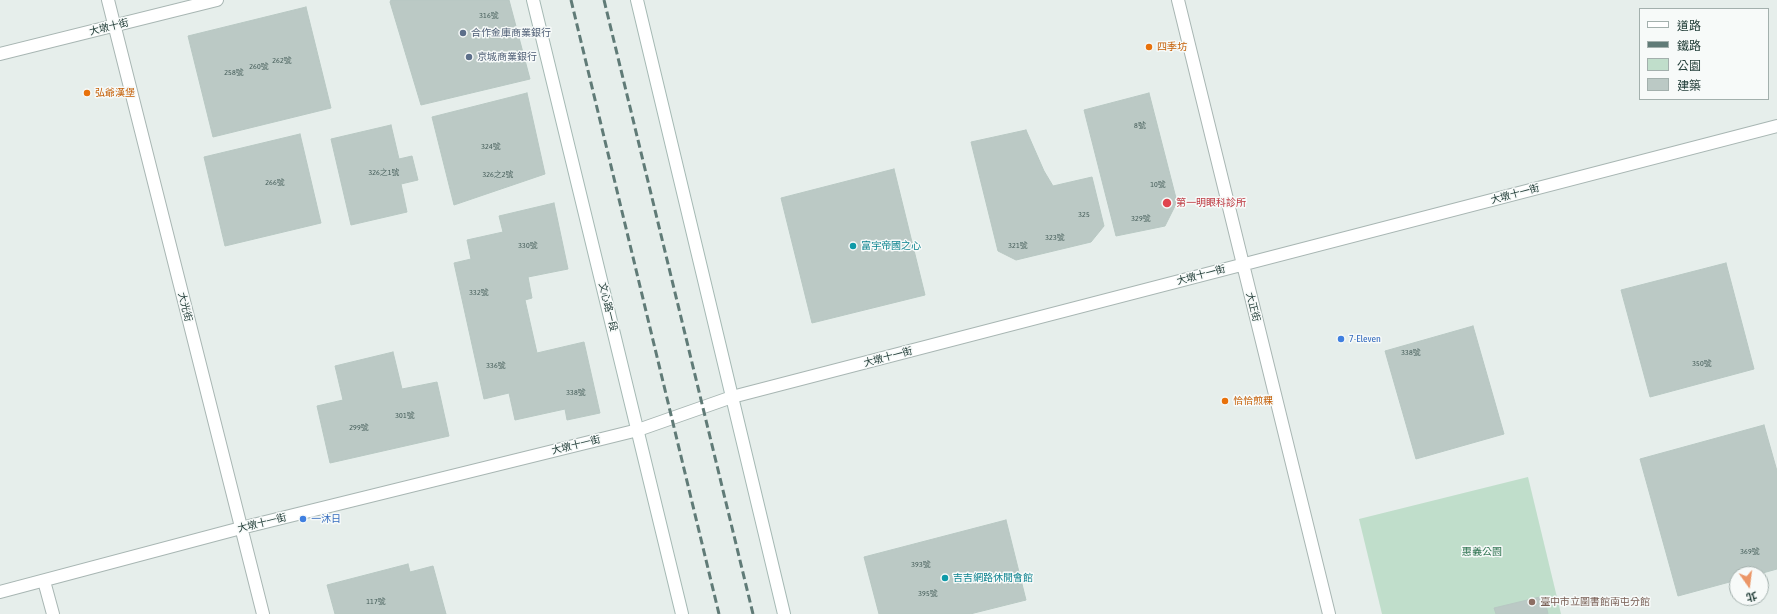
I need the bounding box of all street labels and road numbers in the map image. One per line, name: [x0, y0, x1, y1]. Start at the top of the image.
street label: 大墩十街: [88, 16, 130, 38]
street label: 大墩十一街: [1489, 182, 1541, 206]
street label: 大墩十一街: [1175, 263, 1227, 287]
street label: 文心路一段: [596, 281, 620, 333]
street label: 大光街: [176, 291, 194, 323]
street label: 大正街: [1244, 291, 1262, 323]
street label: 大墩十一街: [862, 345, 914, 369]
street label: 大墩十一街: [550, 433, 602, 457]
street label: 大墩十一街: [236, 511, 288, 535]

